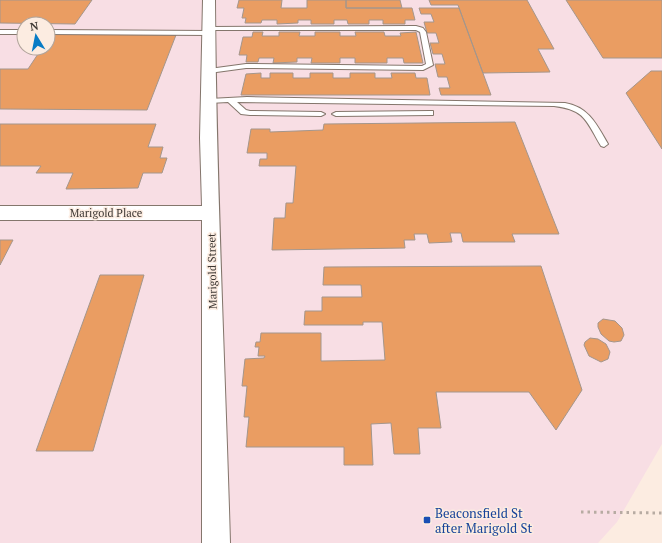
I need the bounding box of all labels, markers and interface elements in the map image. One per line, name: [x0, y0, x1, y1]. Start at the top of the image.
north arrow: [16, 16, 56, 56]
text: N: [29, 18, 40, 34]
street label: Marigold Place: [70, 206, 143, 220]
street label: Marigold Street: [204, 233, 220, 309]
place label: Beaconsfield St after Marigold St: [435, 504, 532, 537]
marker: Beaconsfield St after Marigold St: [422, 515, 432, 525]

